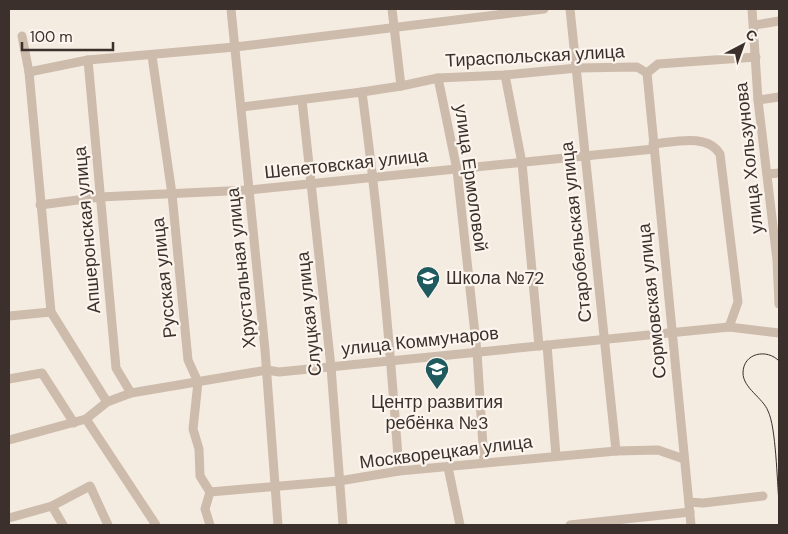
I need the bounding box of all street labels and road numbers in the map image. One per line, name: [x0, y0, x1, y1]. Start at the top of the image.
street label: Тираспольская улица: [445, 39, 626, 73]
street label: улица Хользунова: [729, 80, 769, 235]
street label: улица Ермоловой: [449, 103, 493, 253]
street label: Старобельская улица: [554, 139, 597, 324]
street label: Шепетовская улица: [263, 143, 430, 185]
street label: Апшеронская улица: [68, 145, 106, 314]
street label: Хрустальная улица: [221, 185, 261, 350]
street label: Русская улица: [146, 216, 182, 339]
street label: Сормовская улица: [632, 221, 672, 380]
street label: Слуцкая улица: [290, 250, 327, 377]
street label: улица Коммунаров: [340, 321, 500, 361]
street label: Москворецкая улица: [358, 429, 535, 475]

